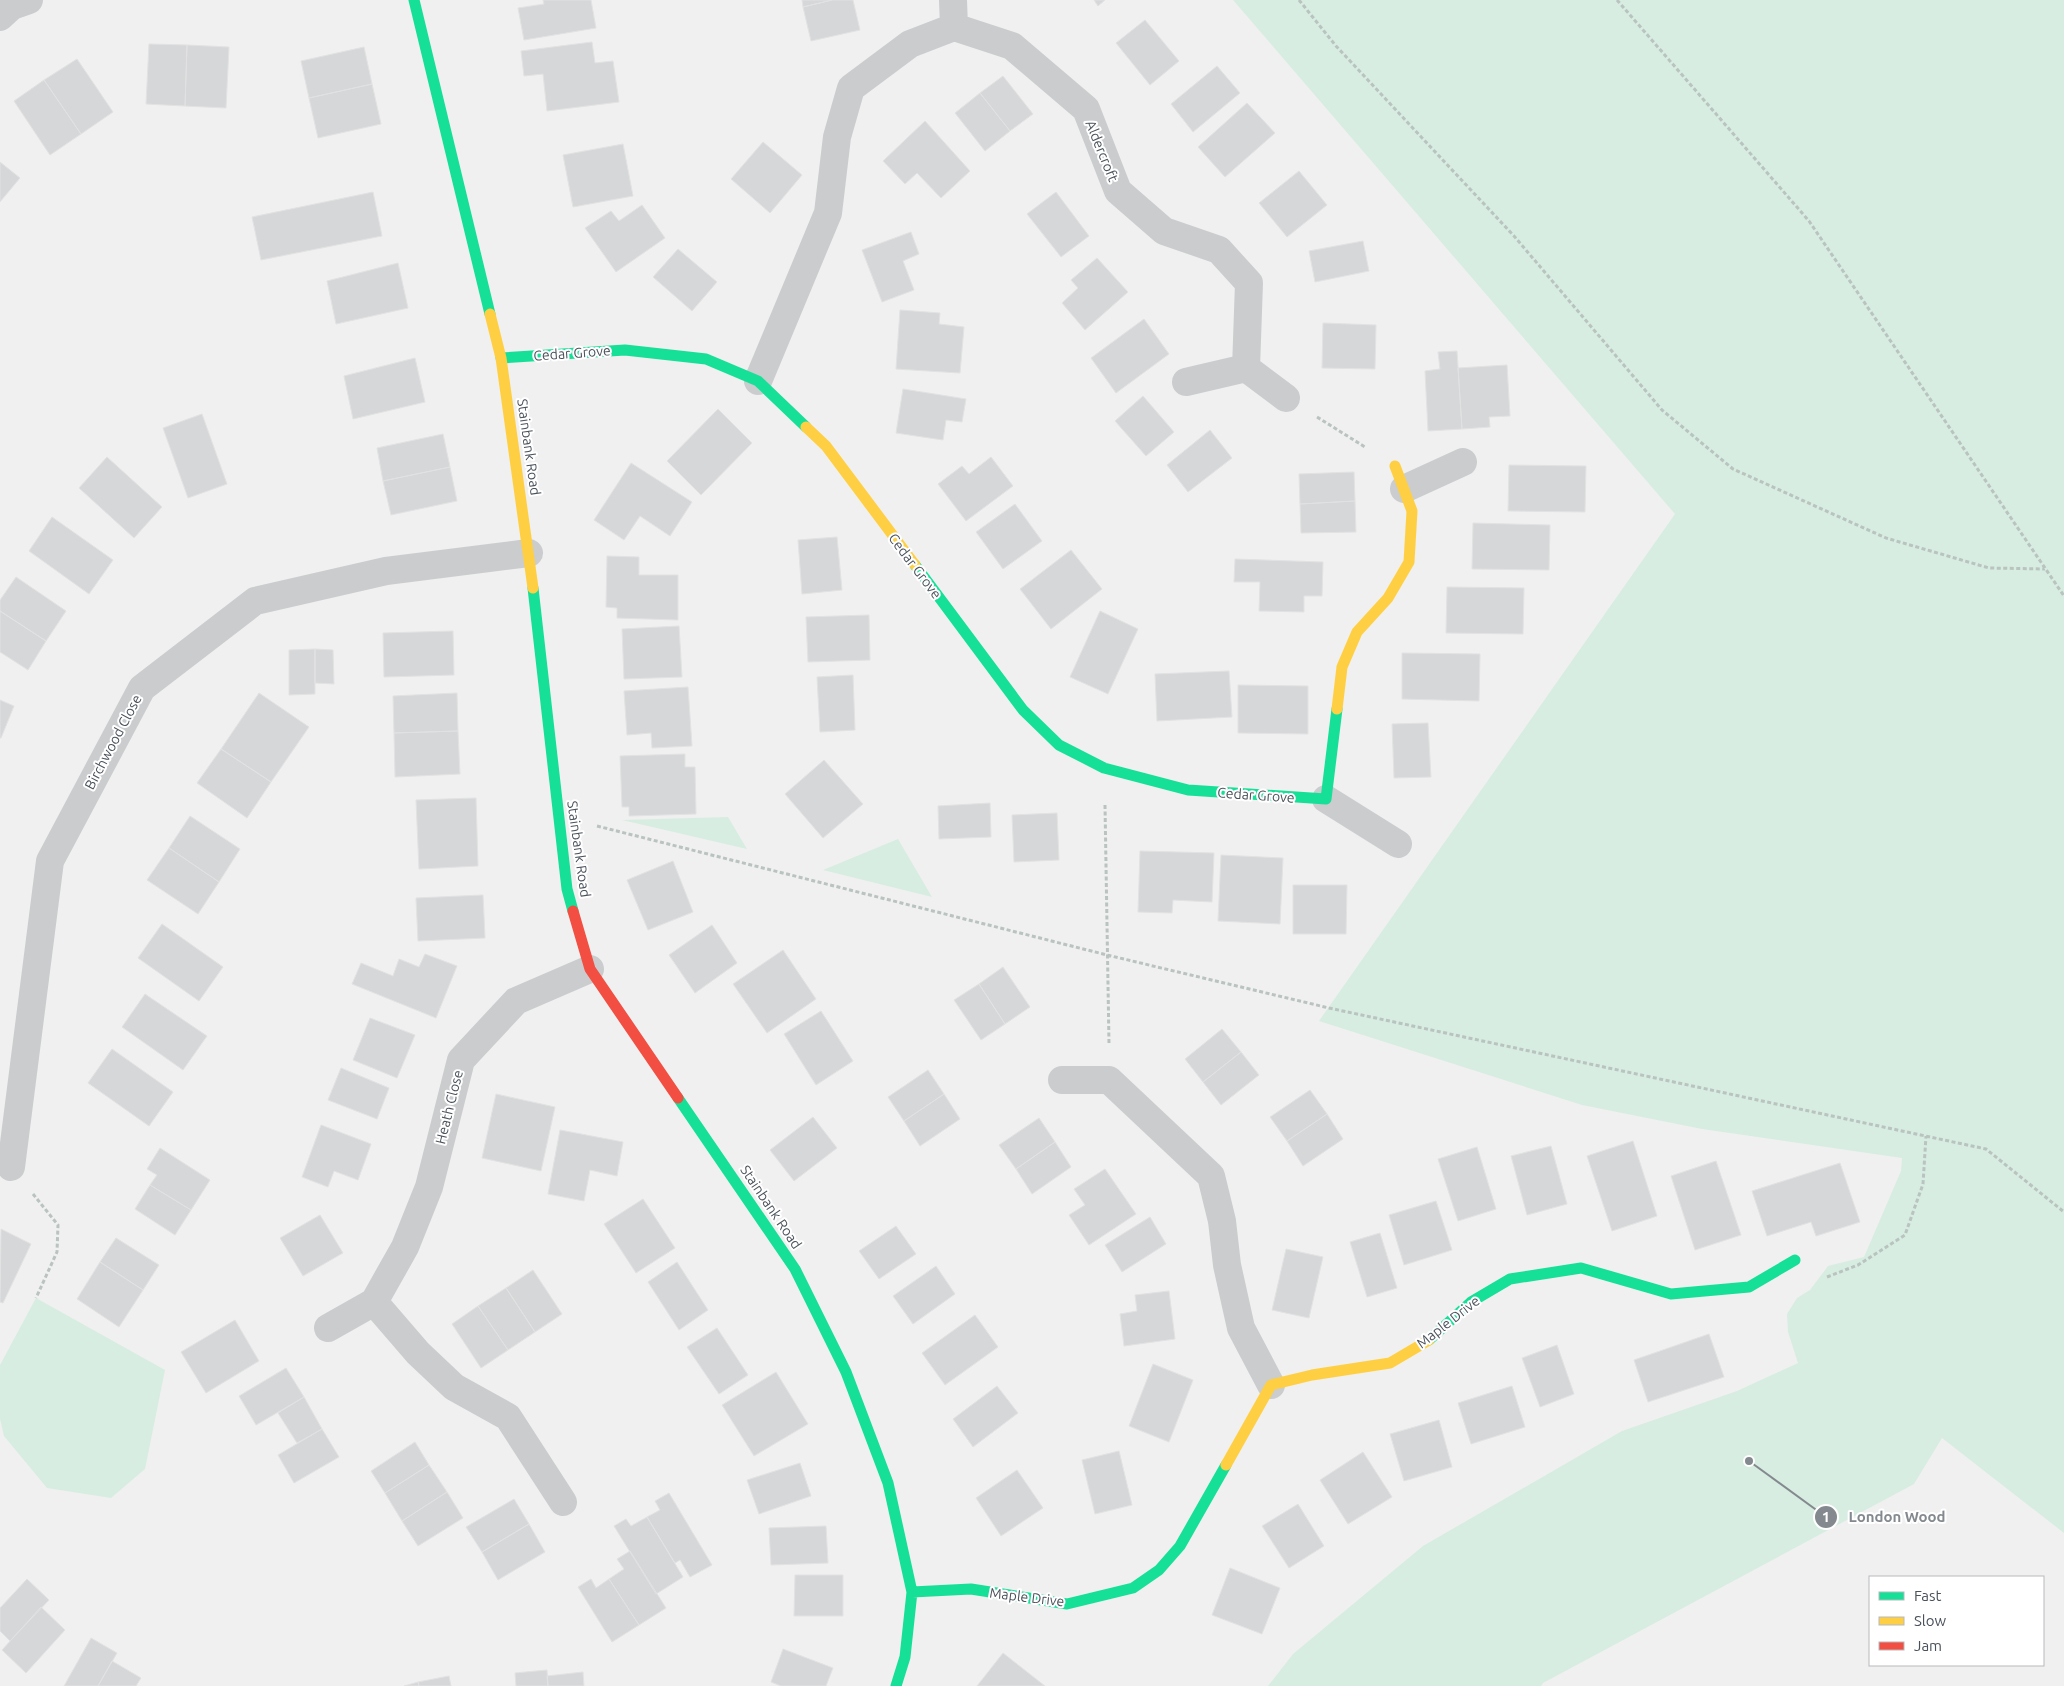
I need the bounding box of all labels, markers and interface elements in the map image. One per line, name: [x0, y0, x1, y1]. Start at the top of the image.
street label: Aldercroft: [1082, 118, 1122, 184]
street label: Cedar Grove: [533, 342, 611, 364]
street label: Stainbank Road: [514, 398, 544, 496]
street label: Cedar Grove: [885, 530, 945, 602]
street label: Birchwood Close: [81, 692, 145, 792]
street label: Cedar Grove: [1217, 784, 1295, 806]
street label: Stainbank Road: [564, 800, 594, 898]
street label: Heath Close: [432, 1068, 466, 1146]
street label: Stainbank Road: [737, 1162, 805, 1252]
street label: Maple Drive: [1413, 1293, 1483, 1351]
callout: London Wood: [1814, 1502, 1956, 1532]
text: 1: [1822, 1508, 1830, 1525]
text: London Wood: [1848, 1508, 1946, 1525]
legend: [1869, 1576, 2044, 1666]
street label: Maple Drive: [989, 1584, 1065, 1610]
text: Fast: [1914, 1587, 1942, 1604]
text: Slow: [1914, 1612, 1947, 1629]
text: Jam: [1914, 1637, 1942, 1654]

